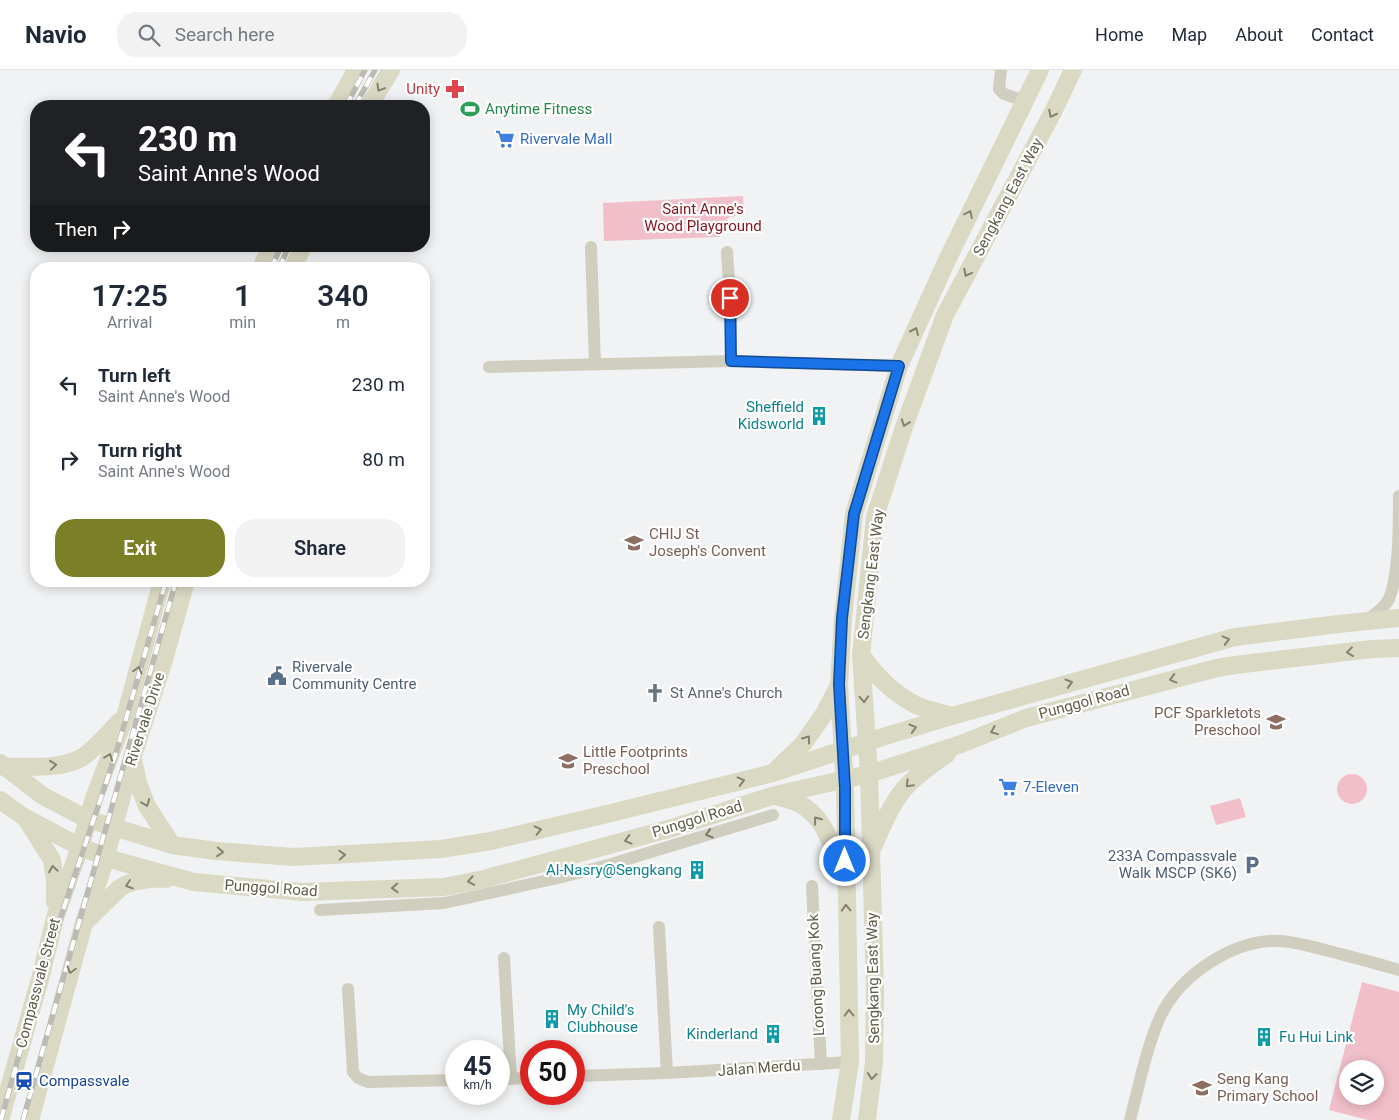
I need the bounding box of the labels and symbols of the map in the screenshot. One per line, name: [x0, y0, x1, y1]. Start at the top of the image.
pharmacy icon: Unity: [444, 78, 466, 100]
place label: Unity: [406, 80, 440, 98]
one-way arrow: [376, 83, 386, 92]
sports icon: Anytime Fitness: [459, 98, 481, 120]
place label: Anytime Fitness: [485, 100, 592, 118]
one-way arrow: [1048, 109, 1058, 118]
supermarket icon: Rivervale Mall: [494, 128, 516, 150]
place label: Rivervale Mall: [520, 130, 612, 148]
street label: Sengkang East Way: [969, 135, 1047, 259]
park label: Saint Anne's Wood Playground: [644, 200, 762, 235]
one-way arrow: [963, 210, 973, 219]
one-way arrow: [963, 268, 973, 277]
pin: [709, 277, 751, 319]
one-way arrow: [908, 327, 919, 336]
place label: Sheffield Kidsworld: [738, 398, 804, 433]
building icon: Sheffield Kidsworld: [808, 405, 830, 427]
one-way arrow: [901, 418, 911, 427]
street label: Sengkang East Way: [854, 508, 888, 640]
place label: CHIJ St Joseph's Convent: [649, 525, 766, 560]
school or university icon: CHIJ St Joseph's Convent: [623, 532, 645, 554]
one-way arrow: [1222, 635, 1230, 645]
one-way arrow: [1346, 646, 1354, 657]
place label: Rivervale Community Centre: [292, 658, 416, 693]
public building icon: Rivervale Community Centre: [266, 665, 288, 687]
one-way arrow: [133, 666, 143, 675]
street label: Rivervale Drive: [121, 670, 169, 768]
one-way arrow: [1169, 674, 1177, 684]
one-way arrow: [1065, 678, 1073, 688]
street label: Punggol Road: [1037, 681, 1131, 723]
church icon: St Anne's Church: [644, 682, 666, 704]
place label: St Anne's Church: [670, 684, 783, 702]
one-way arrow: [858, 695, 869, 703]
place label: PCF Sparkletots Preschool: [1154, 704, 1261, 739]
school or university icon: PCF Sparkletots Preschool: [1265, 711, 1287, 733]
one-way arrow: [909, 723, 917, 733]
one-way arrow: [990, 725, 998, 735]
one-way arrow: [801, 735, 810, 745]
place label: Little Footprints Preschool: [583, 743, 688, 778]
school or university icon: Little Footprints Preschool: [557, 750, 579, 772]
one-way arrow: [103, 753, 113, 762]
one-way arrow: [49, 760, 57, 771]
one-way arrow: [737, 776, 746, 787]
supermarket icon: 7-Eleven: [997, 776, 1019, 798]
place label: 7-Eleven: [1023, 778, 1079, 796]
one-way arrow: [906, 779, 915, 788]
street label: Punggol Road: [650, 797, 744, 841]
one-way arrow: [140, 798, 150, 807]
one-way arrow: [814, 816, 823, 825]
one-way arrow: [534, 825, 543, 836]
one-way arrow: [706, 829, 714, 839]
one-way arrow: [623, 834, 632, 845]
position arrow: [818, 834, 870, 886]
one-way arrow: [216, 846, 224, 857]
place label: 233A Compassvale Walk MSCP (SK6): [1108, 847, 1237, 882]
one-way arrow: [338, 849, 346, 860]
parking icon: 233A Compassvale Walk MSCP (SK6): [1241, 854, 1263, 876]
building icon: Al-Nasry@Sengkang: [686, 859, 708, 881]
place label: Al-Nasry@Sengkang: [546, 861, 682, 879]
one-way arrow: [49, 865, 59, 873]
street label: Punggol Road: [224, 876, 318, 900]
one-way arrow: [466, 876, 475, 886]
one-way arrow: [125, 879, 134, 889]
one-way arrow: [391, 883, 399, 894]
one-way arrow: [841, 904, 852, 912]
street label: Sengkang East Way: [863, 912, 883, 1044]
street label: Lorong Buang Kok: [804, 913, 828, 1036]
street label: Compassvale Street: [12, 916, 64, 1050]
one-way arrow: [66, 965, 77, 974]
place label: My Child's Clubhouse: [567, 1001, 638, 1036]
building icon: My Child's Clubhouse: [541, 1008, 563, 1030]
one-way arrow: [844, 1009, 854, 1016]
building icon: Kinderland: [762, 1023, 784, 1045]
place label: Kinderland: [687, 1025, 758, 1043]
building icon: Fu Hui Link: [1253, 1026, 1275, 1048]
place label: Fu Hui Link: [1279, 1028, 1353, 1046]
speed limit sign: 50: [520, 1040, 585, 1105]
street label: Jalan Merdu: [717, 1056, 801, 1080]
station icon: Compassvale: [13, 1070, 35, 1092]
place label: Seng Kang Primary School: [1217, 1070, 1318, 1105]
place label: Compassvale: [39, 1072, 130, 1090]
one-way arrow: [867, 1072, 878, 1080]
school or university icon: Seng Kang Primary School: [1191, 1077, 1213, 1099]

